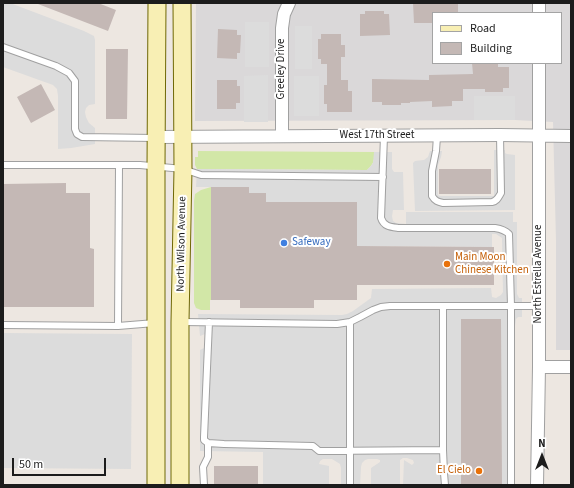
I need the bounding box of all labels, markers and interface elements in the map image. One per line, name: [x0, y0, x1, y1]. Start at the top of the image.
legend: [432, 12, 562, 64]
text: Road: [470, 20, 496, 37]
street label: Greeley Drive: [275, 39, 289, 99]
text: Building: [470, 40, 512, 57]
street label: West 17th Street: [340, 129, 414, 143]
street label: North Wilson Avenue: [175, 196, 189, 292]
street label: North Estrella Avenue: [532, 224, 546, 324]
place label: Safeway: [292, 236, 331, 250]
marker: Safeway: [279, 238, 289, 248]
place label: Main Moon Chinese Kitchen: [455, 251, 529, 277]
marker: Main Moon Chinese Kitchen: [442, 259, 452, 269]
north arrow: [522, 436, 562, 476]
text: N: [538, 436, 546, 451]
scale bar: [14, 450, 108, 476]
text: 50 m: [19, 456, 43, 473]
place label: El Cielo: [437, 464, 471, 478]
marker: El Cielo: [474, 466, 484, 476]

